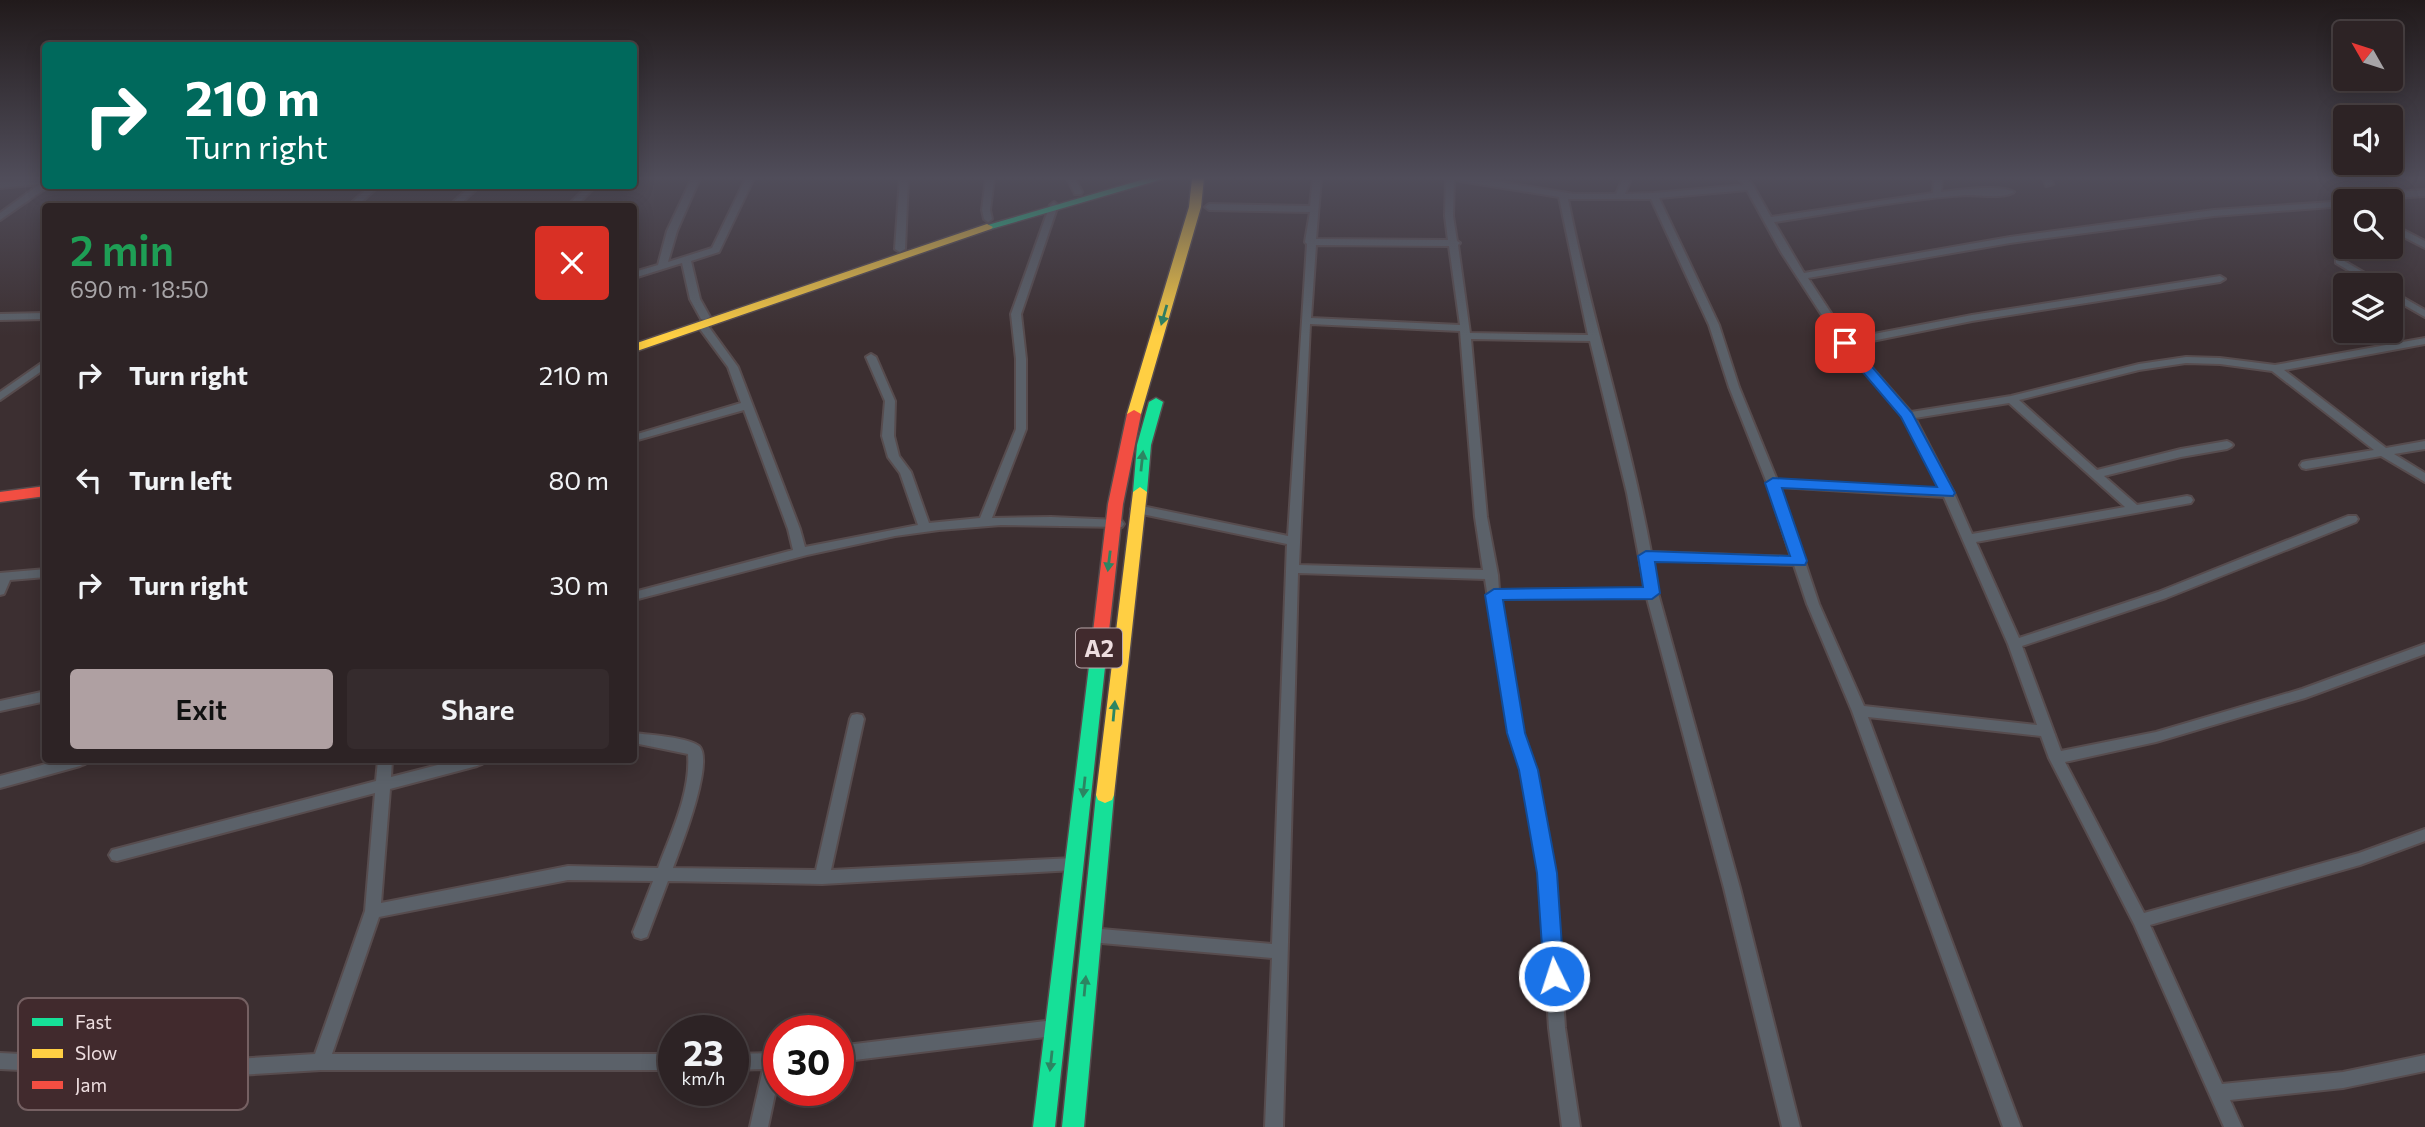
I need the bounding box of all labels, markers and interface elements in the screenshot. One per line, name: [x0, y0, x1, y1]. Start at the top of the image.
north arrow: [2333, 21, 2403, 91]
map controls: [2333, 21, 2403, 343]
text: 210 m: [185, 66, 320, 126]
icon: right: [70, 70, 161, 161]
button: sound: [2333, 105, 2403, 175]
text: Turn right: [185, 126, 328, 166]
button: search: [2333, 189, 2403, 259]
text: 2 min: [70, 223, 174, 275]
button: close: [535, 226, 609, 300]
button: layers: [2333, 273, 2403, 343]
text: 690 m · 18:50: [70, 275, 209, 303]
one-way arrow: [1158, 305, 1168, 326]
pin: [1815, 313, 1875, 373]
icon: arrive: [1826, 324, 1864, 362]
icon: right: [70, 356, 108, 394]
text: Turn right: [129, 359, 248, 390]
text: 210 m: [539, 359, 609, 390]
one-way arrow: [1137, 449, 1148, 471]
icon: left: [70, 461, 108, 499]
text: Turn left: [129, 464, 232, 495]
text: 80 m: [549, 464, 609, 495]
one-way arrow: [1104, 550, 1115, 572]
icon: right: [70, 566, 108, 604]
text: Turn right: [129, 569, 248, 600]
text: 30 m: [550, 569, 609, 600]
road number: A2: [1076, 628, 1122, 668]
button: Exit: [70, 669, 333, 749]
button: Share: [347, 669, 609, 749]
one-way arrow: [1109, 700, 1120, 722]
one-way arrow: [1078, 776, 1089, 798]
position arrow: [1517, 939, 1591, 1013]
one-way arrow: [1080, 975, 1091, 997]
legend: [18, 998, 248, 1110]
text: Fast: [75, 1010, 112, 1033]
speed limit sign: 30: [763, 1015, 854, 1106]
text: 23: [683, 1030, 724, 1073]
text: Slow: [75, 1041, 117, 1064]
one-way arrow: [1045, 1050, 1056, 1072]
text: km/h: [682, 1067, 725, 1089]
text: Jam: [75, 1073, 107, 1096]

